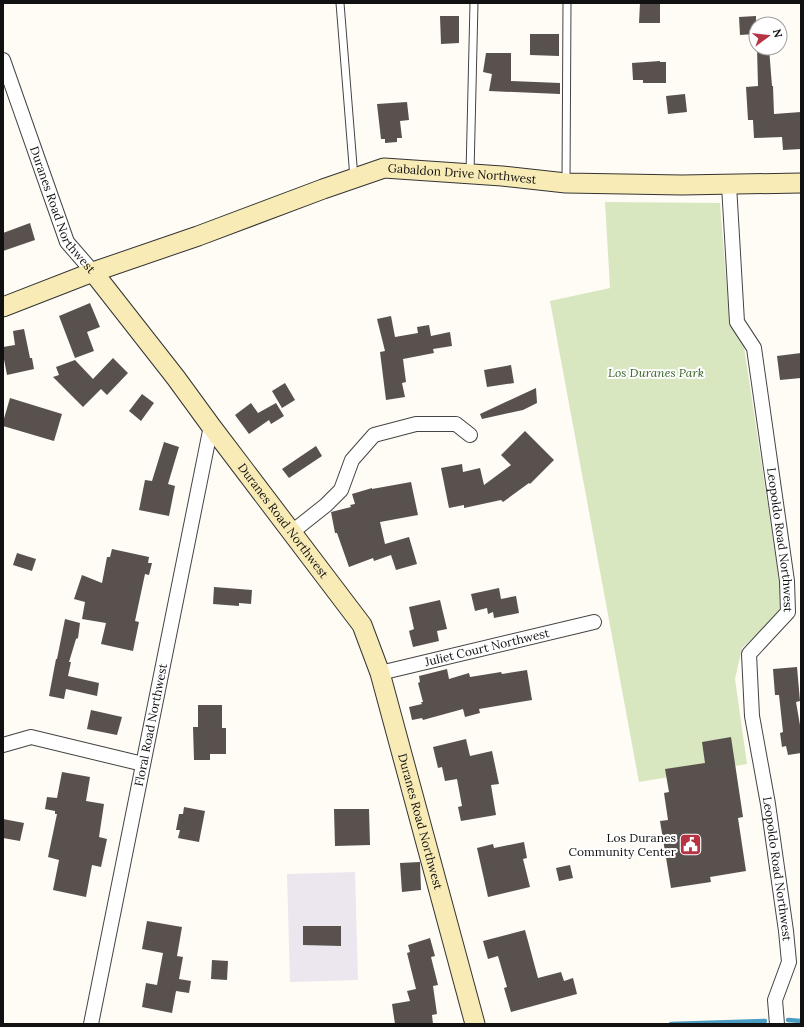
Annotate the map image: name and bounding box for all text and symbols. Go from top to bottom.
north arrow [748,16,788,56]
text: N [770,27,786,40]
street label: Duranes Road Northwest [27,144,99,277]
street label: Gabaldon Drive Northwest [387,160,538,187]
park label: Los Duranes Park [608,365,704,380]
street label: Duranes Road Northwest [235,460,332,581]
street label: Leopoldo Road Northwest [764,467,796,613]
street label: Juliet Court Northwest [422,625,551,669]
street label: Floral Road Northwest [131,662,170,788]
street label: Duranes Road Northwest [395,752,446,891]
street label: Leopoldo Road Northwest [760,795,795,942]
place label: Los Duranes Community Center [569,830,677,859]
public building icon: Los Duranes Community Center [678,832,704,858]

